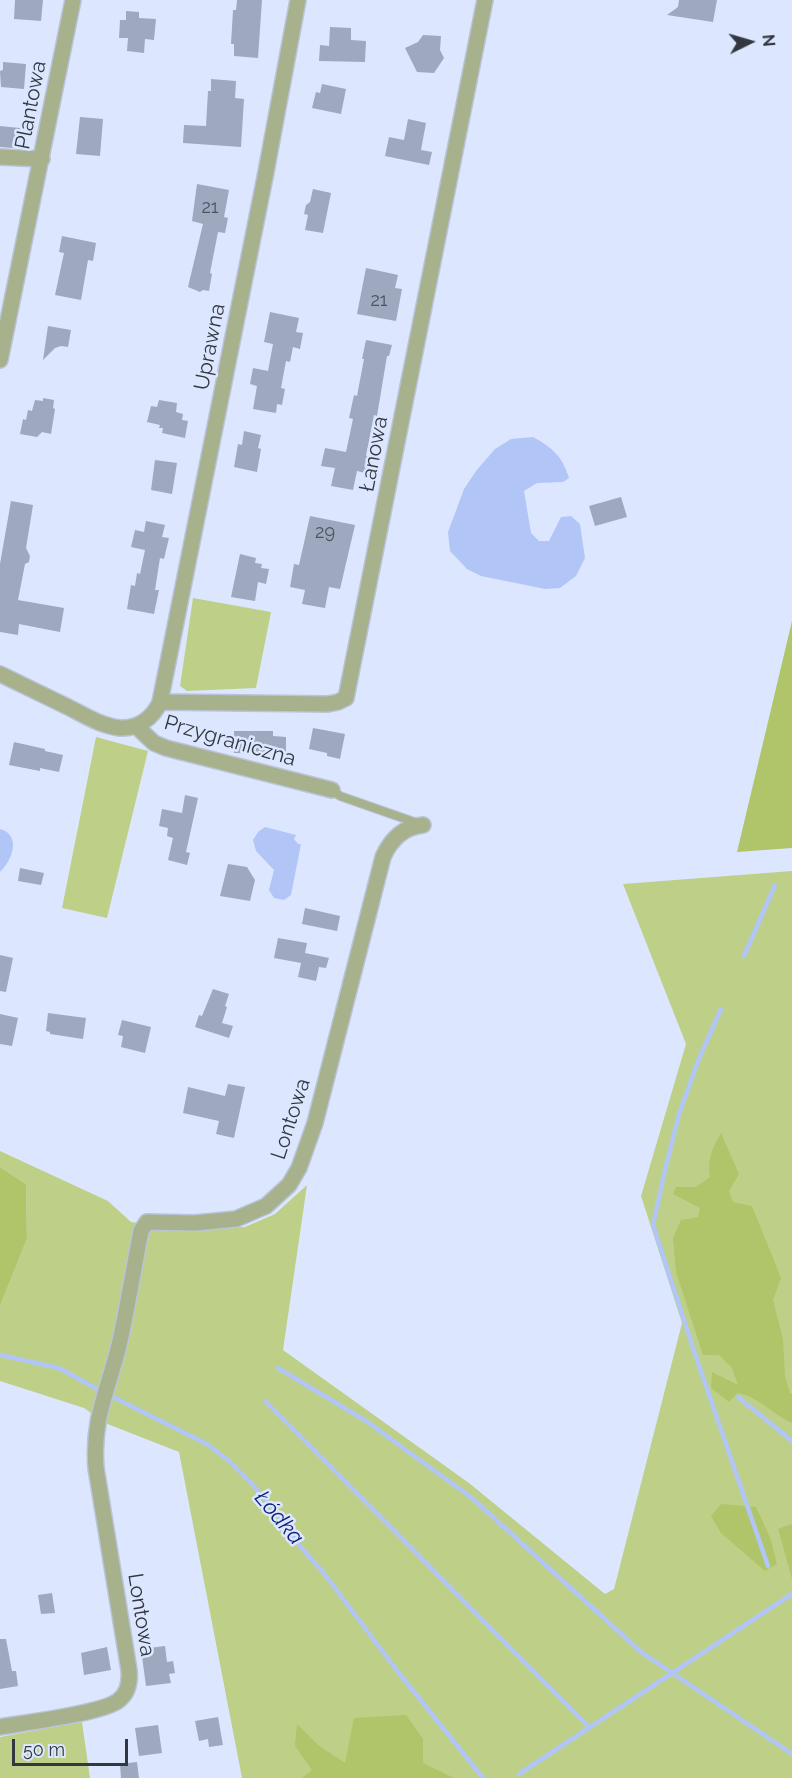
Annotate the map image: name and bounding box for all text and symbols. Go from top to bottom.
north arrow [720,12,780,72]
text: N [758,33,778,47]
street label: Plantowa [10,59,52,151]
house number: 21 [201,197,219,219]
house number: 21 [370,290,388,312]
street label: Uprawna [189,301,231,393]
street label: Łanowa [354,414,394,494]
house number: 29 [315,522,335,544]
street label: Przygraniczna [161,710,299,772]
street label: Lontowa [266,1075,316,1163]
water label: Łódka [249,1486,309,1550]
street label: Lontowa [122,1572,160,1658]
scale bar [15,1727,130,1765]
text: 50 m [23,1739,65,1760]

